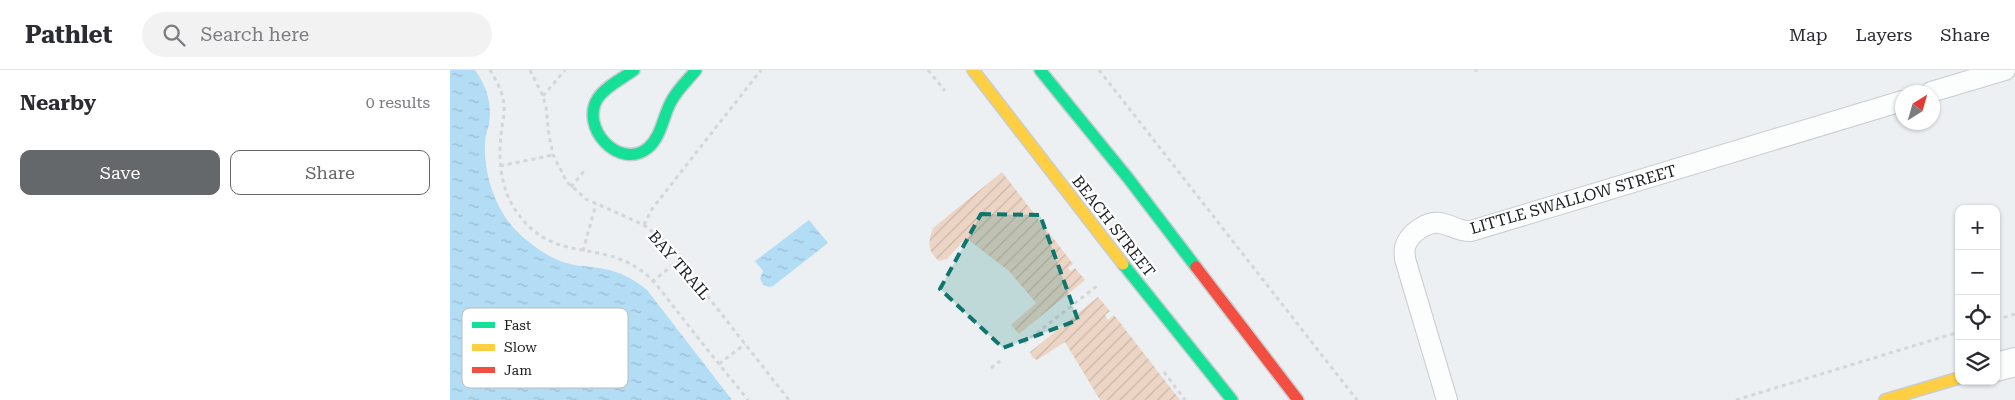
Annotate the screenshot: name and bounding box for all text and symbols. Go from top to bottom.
search box [142,12,492,57]
text: Pathlet [25,21,112,49]
icon: search [160,21,188,49]
text: Search here [200,23,309,46]
text: Map [1789,24,1828,45]
text: Layers [1856,24,1912,45]
text: Share [1940,24,1990,45]
north arrow [1895,85,1940,130]
text: Nearby [20,91,96,115]
text: 0 results [366,93,430,112]
button: Save [20,150,220,195]
button: Share [230,150,430,195]
street label: LITTLE SWALLOW STREET [1468,161,1679,238]
street label: BEACH STREET [1068,172,1159,281]
map controls [1955,205,2000,385]
button: + [1955,205,2000,250]
street label: BAY TRAIL [645,227,715,304]
button: − [1955,250,2000,295]
button: locate [1955,295,2000,340]
legend [462,308,628,388]
text: Fast [504,317,531,333]
text: Slow [504,339,537,355]
button: layers [1955,340,2000,385]
text: Jam [504,362,532,378]

